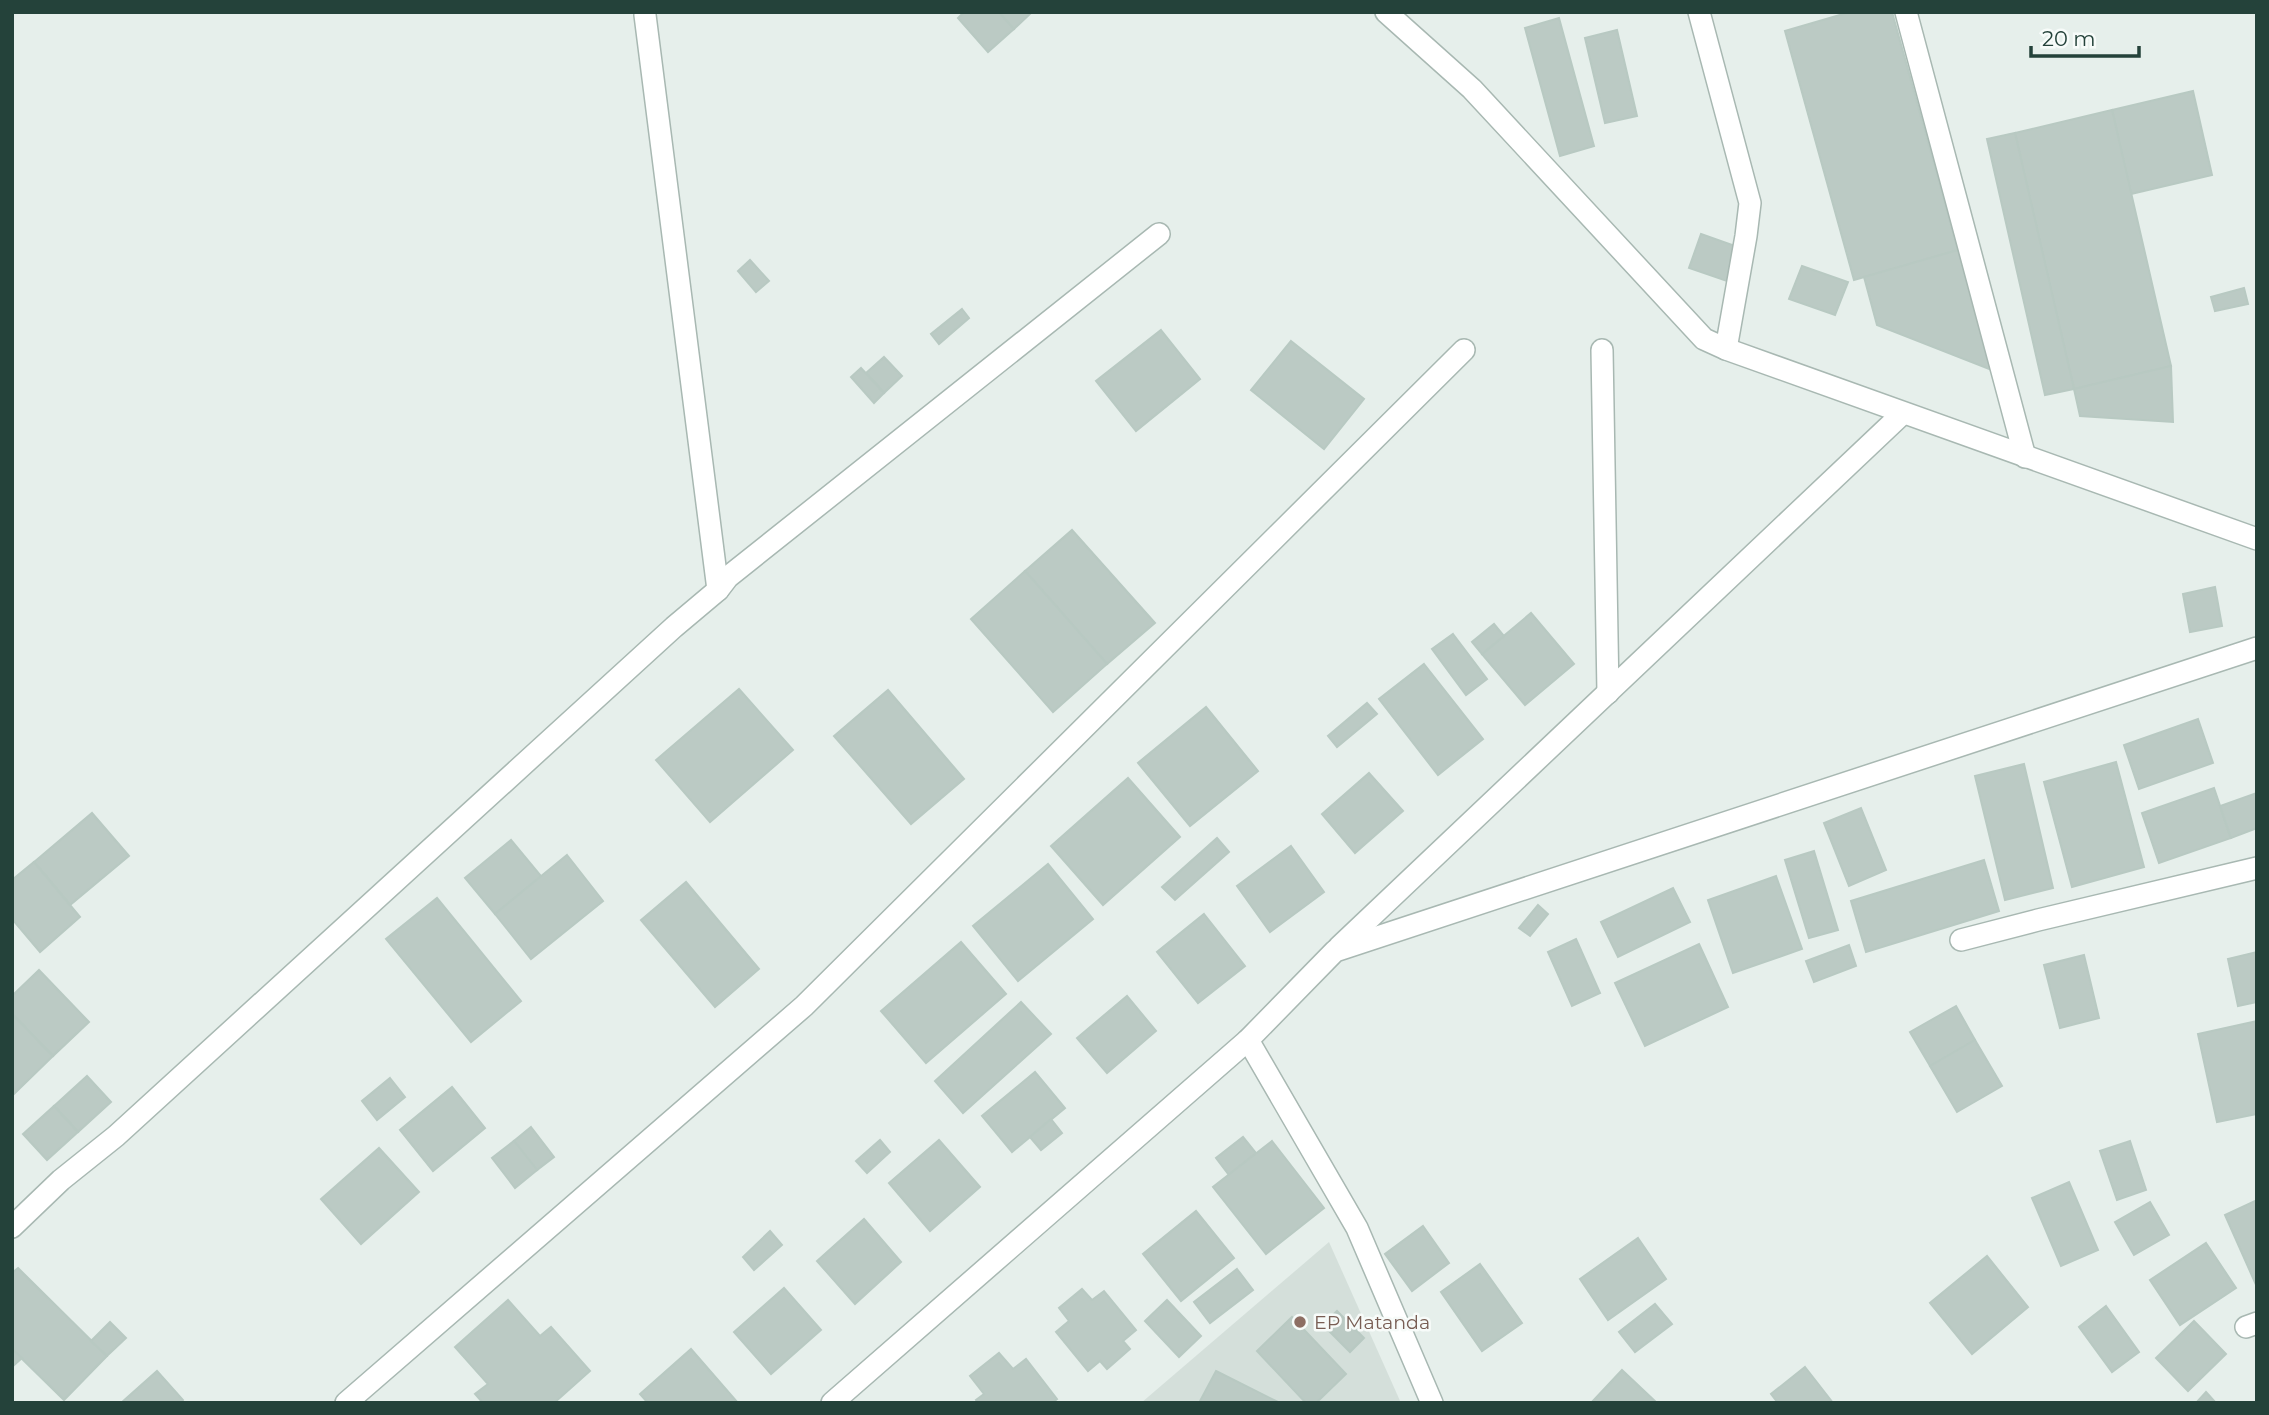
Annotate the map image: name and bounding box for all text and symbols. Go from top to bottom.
scale bar [2031,14,2140,58]
text: 20 m [2042,26,2096,51]
place label: EP Matanda [1314,1311,1430,1334]
marker: EP Matanda [1292,1314,1308,1330]

